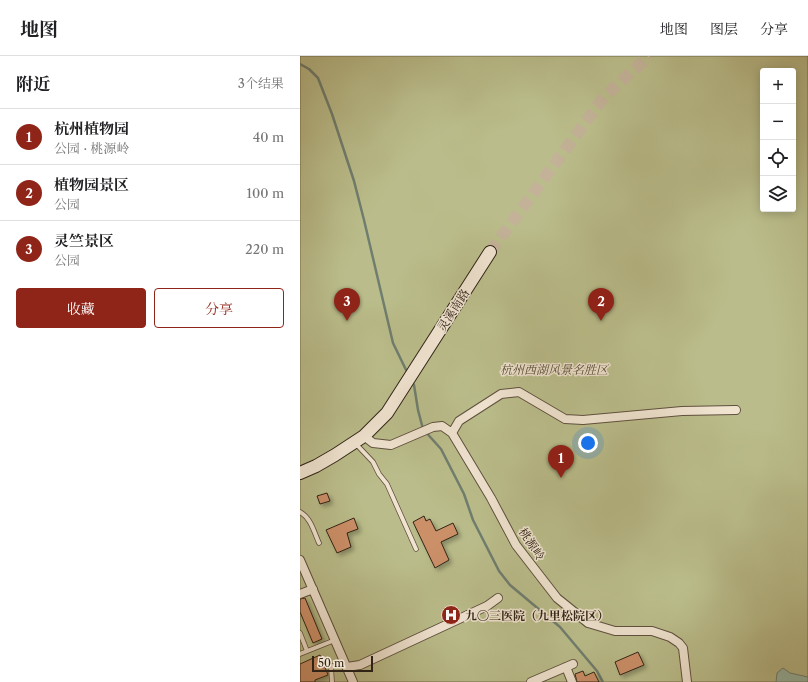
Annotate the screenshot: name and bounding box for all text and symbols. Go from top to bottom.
text: 地图 [20,18,58,41]
text: 地图 [660,20,688,38]
text: 图层 [710,20,738,38]
text: 分享 [760,20,788,38]
map controls [760,68,796,212]
button: + [760,68,796,104]
text: 附近 [16,74,50,94]
text: 3个结果 [238,75,284,91]
button: − [760,104,796,140]
text: 杭州植物园 [54,119,129,138]
text: 1 [26,129,32,145]
text: 40 m [253,129,284,145]
text: 公园 · 桃源岭 [54,140,130,156]
button: locate [760,140,796,176]
text: 植物园景区 [54,175,129,194]
button: layers [760,176,796,212]
text: 2 [25,185,33,201]
text: 100 m [246,185,284,201]
text: 公园 [54,196,80,212]
text: 灵竺景区 [54,231,114,250]
text: 3 [25,241,33,257]
text: 220 m [245,241,284,257]
text: 公园 [54,252,80,268]
street label: 灵溪南路 [434,286,472,334]
button: 收藏 [16,288,146,328]
button: 分享 [154,288,284,328]
pin: 3 [334,288,360,321]
pin: 2 [588,288,614,321]
park label: 杭州西湖风景名胜区 [500,362,610,377]
your location [578,433,598,453]
pin: 1 [548,445,574,478]
street label: 桃源岭 [516,525,548,563]
hospital icon: 九〇三医院（九里松院区） [440,604,462,626]
place label: 九〇三医院（九里松院区） [465,608,609,623]
scale bar [312,654,373,673]
text: 50 m [318,656,344,670]

